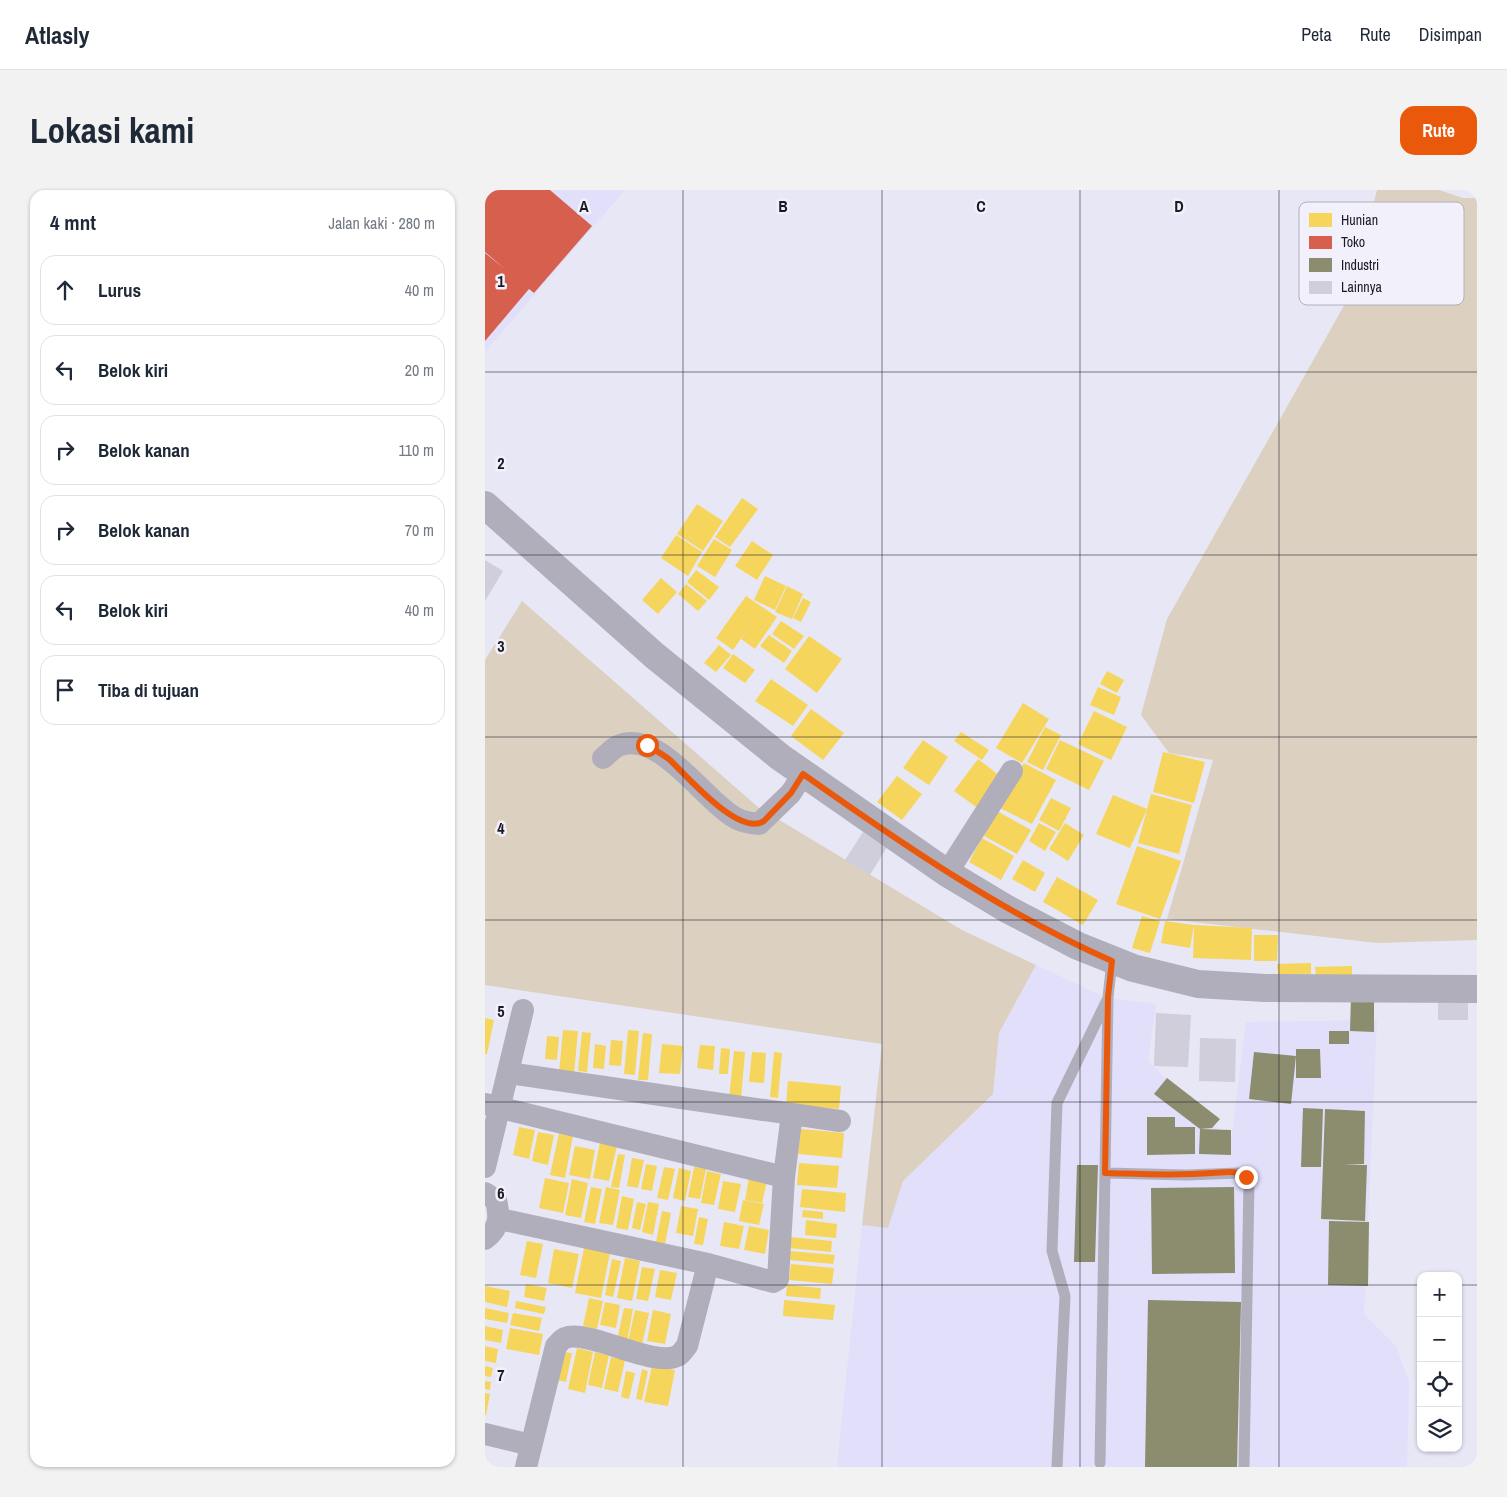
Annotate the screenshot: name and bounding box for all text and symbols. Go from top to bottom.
text: Atlasly [25,19,90,51]
text: Peta [1301,22,1332,47]
text: Rute [1360,22,1391,47]
text: Disimpan [1419,22,1482,47]
button: Rute [1400,106,1477,155]
text: Lokasi kami [30,107,194,154]
text: A [579,195,589,217]
text: B [778,195,788,217]
text: C [976,195,986,217]
text: D [1174,195,1184,217]
legend [1299,202,1464,305]
text: 4 mnt [50,208,96,237]
text: Hunian [1341,211,1378,229]
text: Jalan kaki · 280 m [329,212,435,234]
text: Toko [1341,233,1365,251]
text: Industri [1341,256,1379,274]
text: 1 [497,270,505,292]
icon: ahead [51,276,79,304]
text: Lurus [98,277,141,303]
text: Lainnya [1341,278,1382,296]
text: 40 m [405,279,434,301]
icon: left [51,356,79,384]
text: Belok kiri [98,357,168,383]
text: 20 m [405,359,434,381]
icon: right [51,436,79,464]
text: Belok kanan [98,437,190,463]
text: 110 m [398,439,434,461]
text: 2 [497,452,505,474]
icon: right [51,516,79,544]
text: Belok kanan [98,517,190,543]
text: 70 m [405,519,434,541]
icon: left [51,596,79,624]
text: Belok kiri [98,597,168,623]
text: 40 m [405,599,434,621]
text: 3 [497,635,505,657]
icon: arrive [51,676,79,704]
text: Tiba di tujuan [98,677,199,703]
route start [636,734,659,757]
text: 4 [497,817,505,839]
text: 5 [497,1000,505,1022]
route end [1235,1166,1258,1189]
text: 6 [497,1182,505,1204]
map controls [1417,1272,1462,1452]
button: + [1417,1272,1462,1317]
button: − [1417,1317,1462,1362]
button: locate [1417,1362,1462,1407]
text: 7 [497,1364,505,1386]
button: layers [1417,1407,1462,1452]

